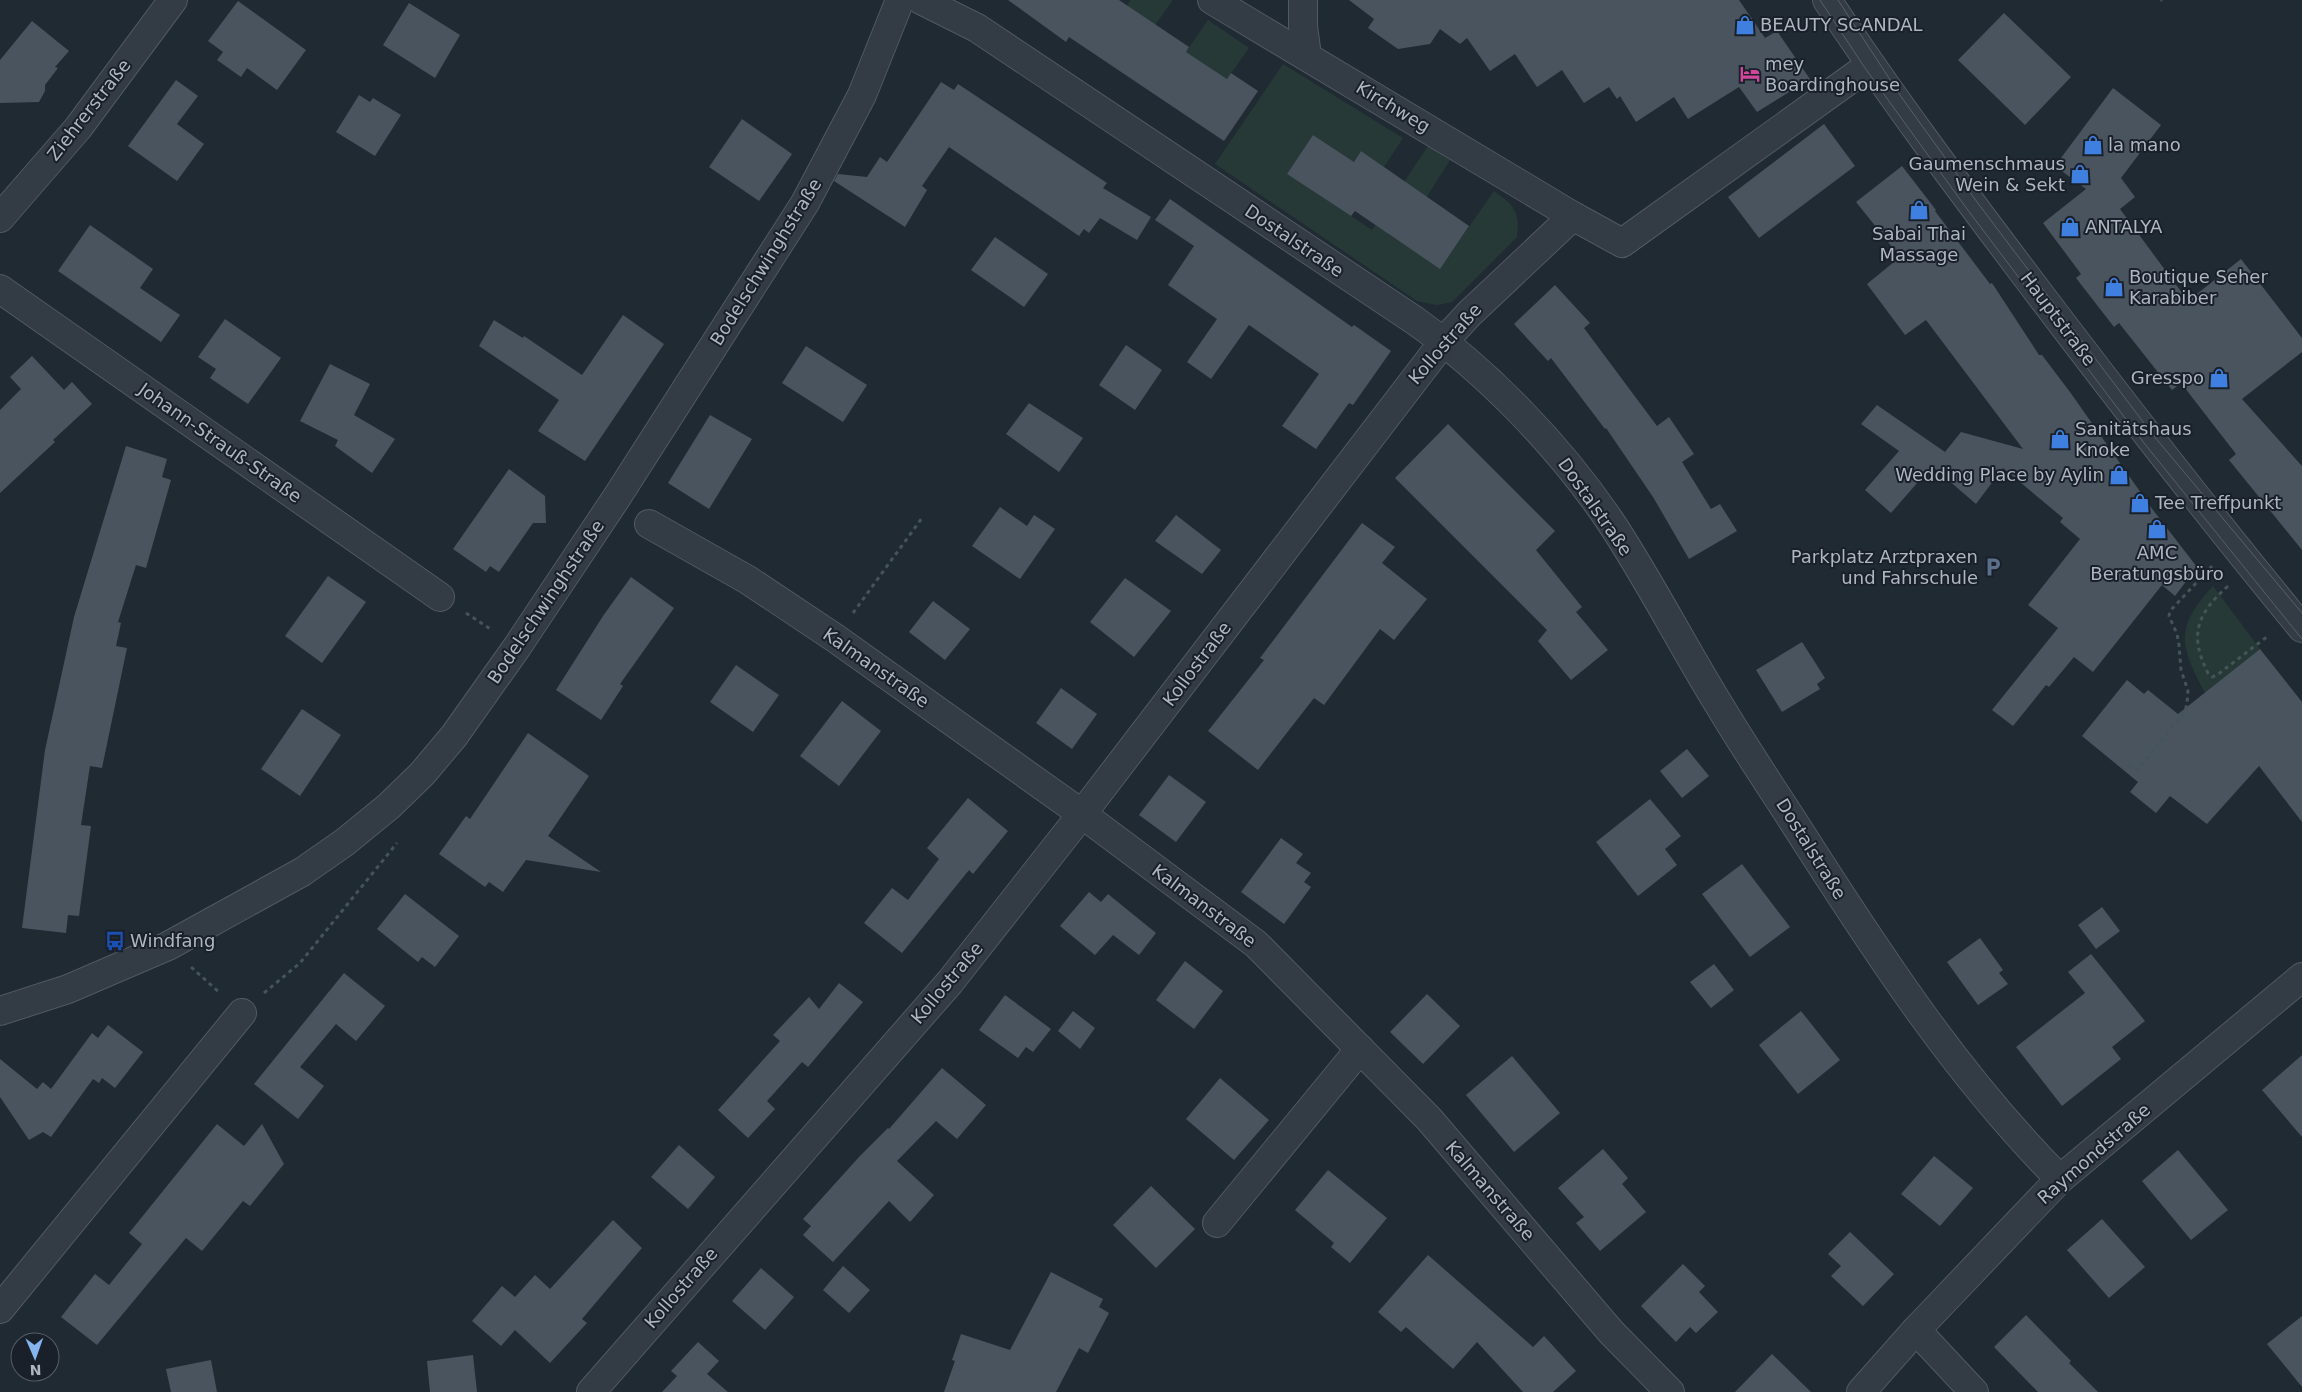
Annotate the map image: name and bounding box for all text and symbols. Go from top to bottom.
shop icon: BEAUTY SCANDAL [1734,14,1756,36]
place label: BEAUTY SCANDAL [1760,14,1923,35]
place label: mey Boardinghouse [1765,53,1900,95]
street label: Ziehrerstraße [43,55,135,164]
hotel icon: mey Boardinghouse [1739,63,1761,85]
street label: Kirchweg [1353,76,1434,137]
shop icon: la mano [2082,134,2104,156]
place label: la mano [2108,134,2181,155]
place label: Gaumenschmaus Wein & Sekt [1909,153,2065,195]
shop icon: Gaumenschmaus Wein & Sekt [2069,163,2091,185]
street label: Bodelschwinghstraße [706,174,826,349]
shop icon: Sabai Thai Massage [1908,199,1930,221]
street label: Dostalstraße [1241,200,1348,281]
shop icon: ANTALYA [2059,216,2081,238]
place label: ANTALYA [2085,216,2163,237]
place label: Sabai Thai Massage [1872,223,1966,265]
place label: Boutique Seher Karabiber [2129,266,2268,308]
street label: Hauptstraße [2016,268,2100,370]
shop icon: Boutique Seher Karabiber [2103,276,2125,298]
street label: Kollostraße [1404,299,1485,388]
place label: Gresspo [2131,367,2204,388]
shop icon: Gresspo [2208,367,2230,389]
street label: Johann-Strauß-Straße [134,378,306,507]
place label: Sanitätshaus Knoke [2075,418,2192,460]
shop icon: Sanitätshaus Knoke [2049,428,2071,450]
street label: Dostalstraße [1554,454,1637,560]
place label: Wedding Place by Aylin [1895,464,2104,485]
shop icon: Wedding Place by Aylin [2108,464,2130,486]
shop icon: Tee Treffpunkt [2129,492,2151,514]
place label: Tee Treffpunkt [2154,492,2281,513]
street label: Bodelschwinghstraße [483,516,608,688]
shop icon: AMC Beratungsbüro [2146,518,2168,540]
place label: AMC Beratungsbüro [2090,542,2224,584]
place label: Parkplatz Arztpraxen und Fahrschule [1791,546,1978,588]
parking icon: Parkplatz Arztpraxen und Fahrschule [1982,556,2004,578]
street label: Kollostraße [1158,617,1235,710]
street label: Kalmanstraße [819,623,933,712]
street label: Dostalstraße [1772,795,1851,903]
street label: Kalmanstraße [1148,860,1260,952]
bus stop icon: Windfang [104,930,126,952]
place label: Windfang [130,930,215,951]
street label: Kollostraße [906,938,987,1028]
street label: Raymondstraße [2033,1099,2154,1208]
street label: Kalmanstraße [1442,1137,1539,1245]
street label: Kollostraße [640,1243,721,1332]
north arrow [10,1332,60,1382]
text: N [29,1362,42,1378]

